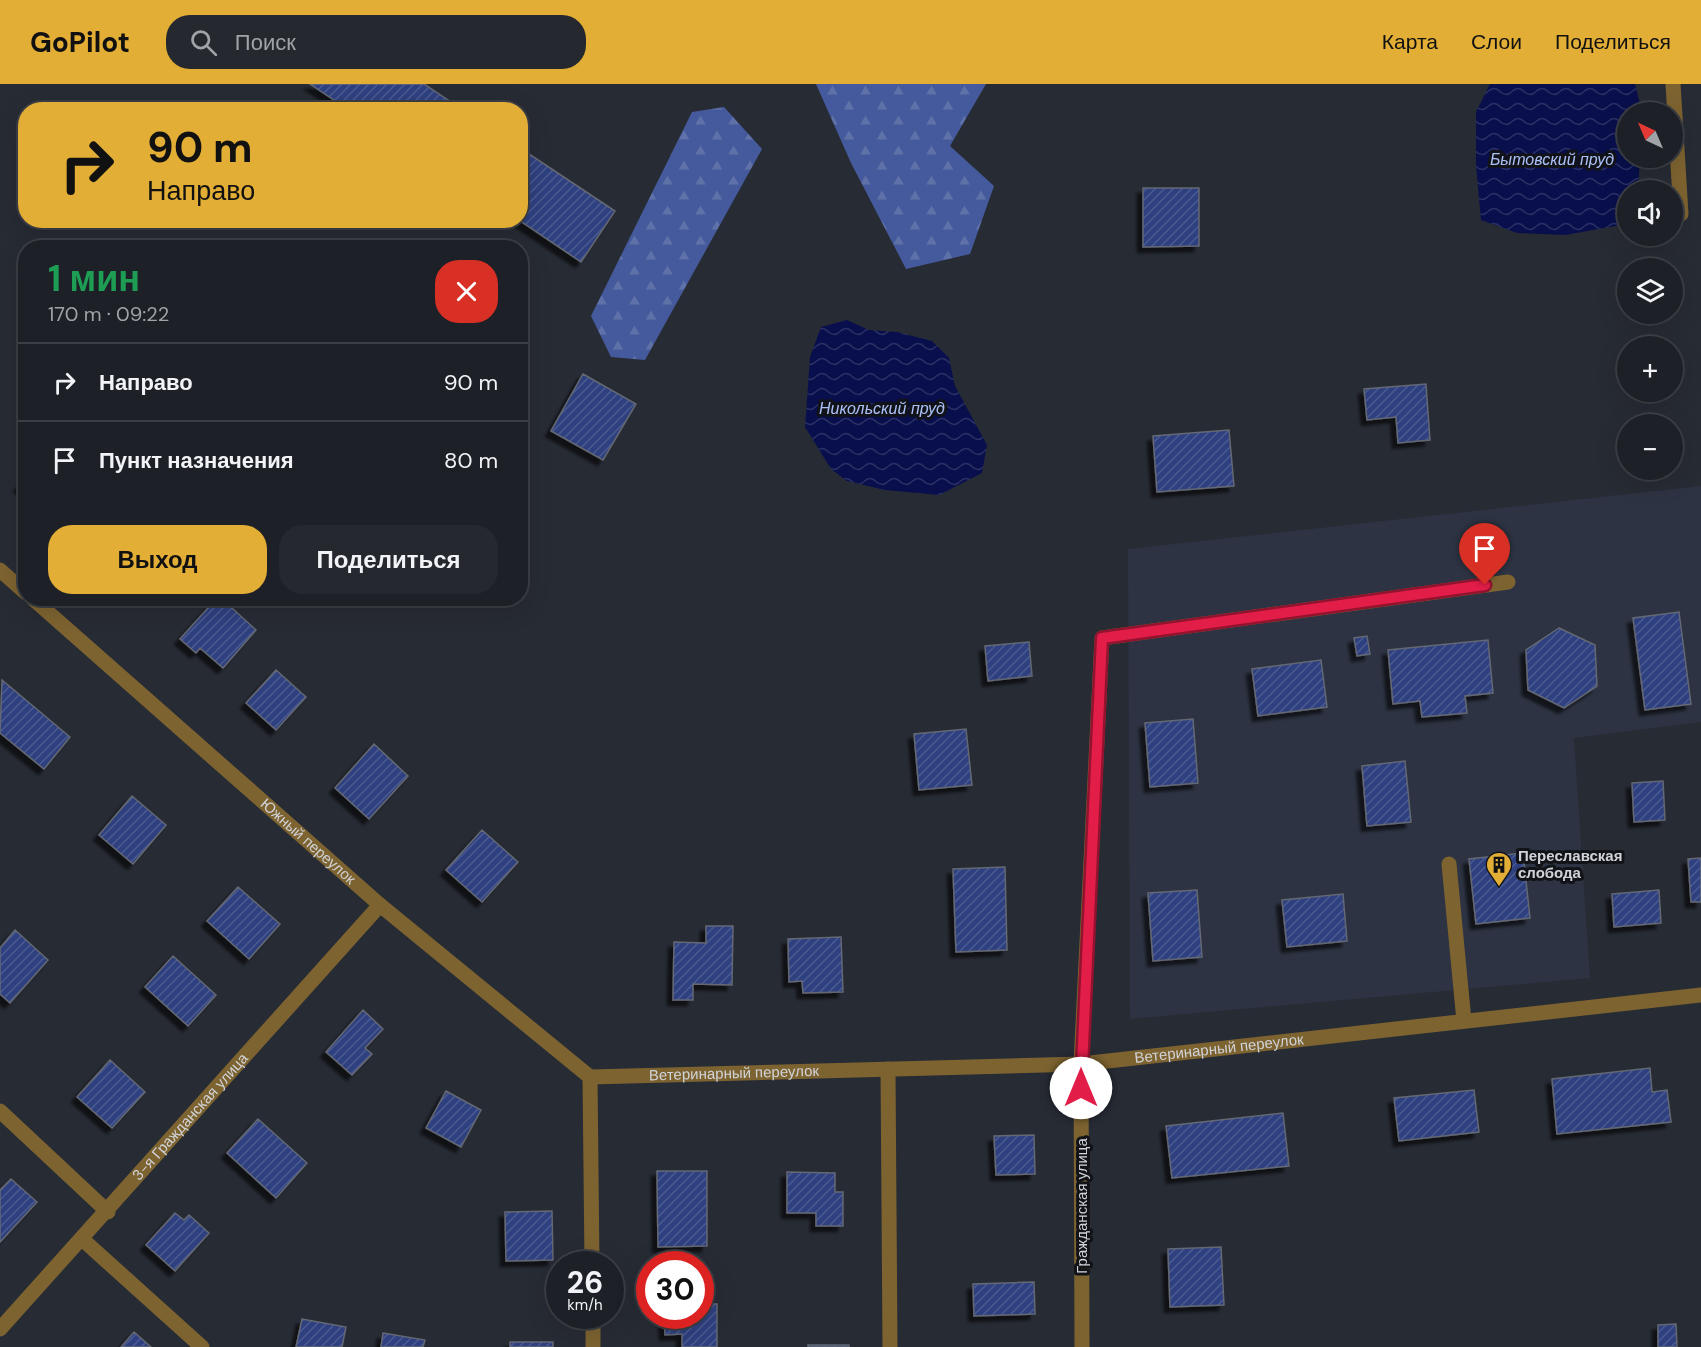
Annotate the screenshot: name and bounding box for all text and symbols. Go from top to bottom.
search box [166,15,586,69]
text: GoPilot [30,24,130,61]
icon: search [187,26,220,59]
text: Поиск [235,28,296,57]
text: Карта [1382,28,1438,56]
text: Слои [1471,28,1522,56]
text: Поделиться [1555,28,1671,56]
north arrow [1617,102,1683,168]
map controls [1617,102,1683,480]
text: 90 m [147,120,253,175]
icon: right [48,126,126,204]
water label: Бытовский пруд [1490,149,1614,170]
text: Направо [147,173,255,208]
button: sound [1617,180,1683,246]
text: 1 мин [48,255,140,302]
button: layers [1617,258,1683,324]
button: close [435,260,498,323]
text: 170 m · 09:22 [48,301,169,327]
button: + [1617,336,1683,402]
icon: right [48,366,81,399]
text: Направо [99,368,193,397]
text: 90 m [444,368,498,397]
water label: Никольский пруд [819,398,945,419]
button: − [1617,414,1683,480]
icon: arrive [48,444,81,477]
text: Пункт назначения [99,446,294,475]
text: 80 m [444,446,498,475]
pin [1459,523,1510,585]
button: Выход [48,525,267,594]
button: Поделиться [279,525,498,594]
icon: arrive [1468,532,1501,565]
street label: Южный переулок [256,794,360,889]
place label: Переславская слобода [1518,846,1622,883]
building icon: Переславская слобода [1484,850,1514,888]
street label: Ветеринарный переулок [1133,1029,1305,1068]
street label: 3-я Гражданская улица [128,1048,253,1185]
position arrow [1049,1056,1113,1120]
street label: Ветеринарный переулок [649,1061,820,1085]
street label: Гражданская улица [1072,1138,1092,1274]
speed limit sign: 30 [636,1251,714,1329]
text: 26 [567,1263,603,1302]
text: km/h [567,1295,603,1315]

